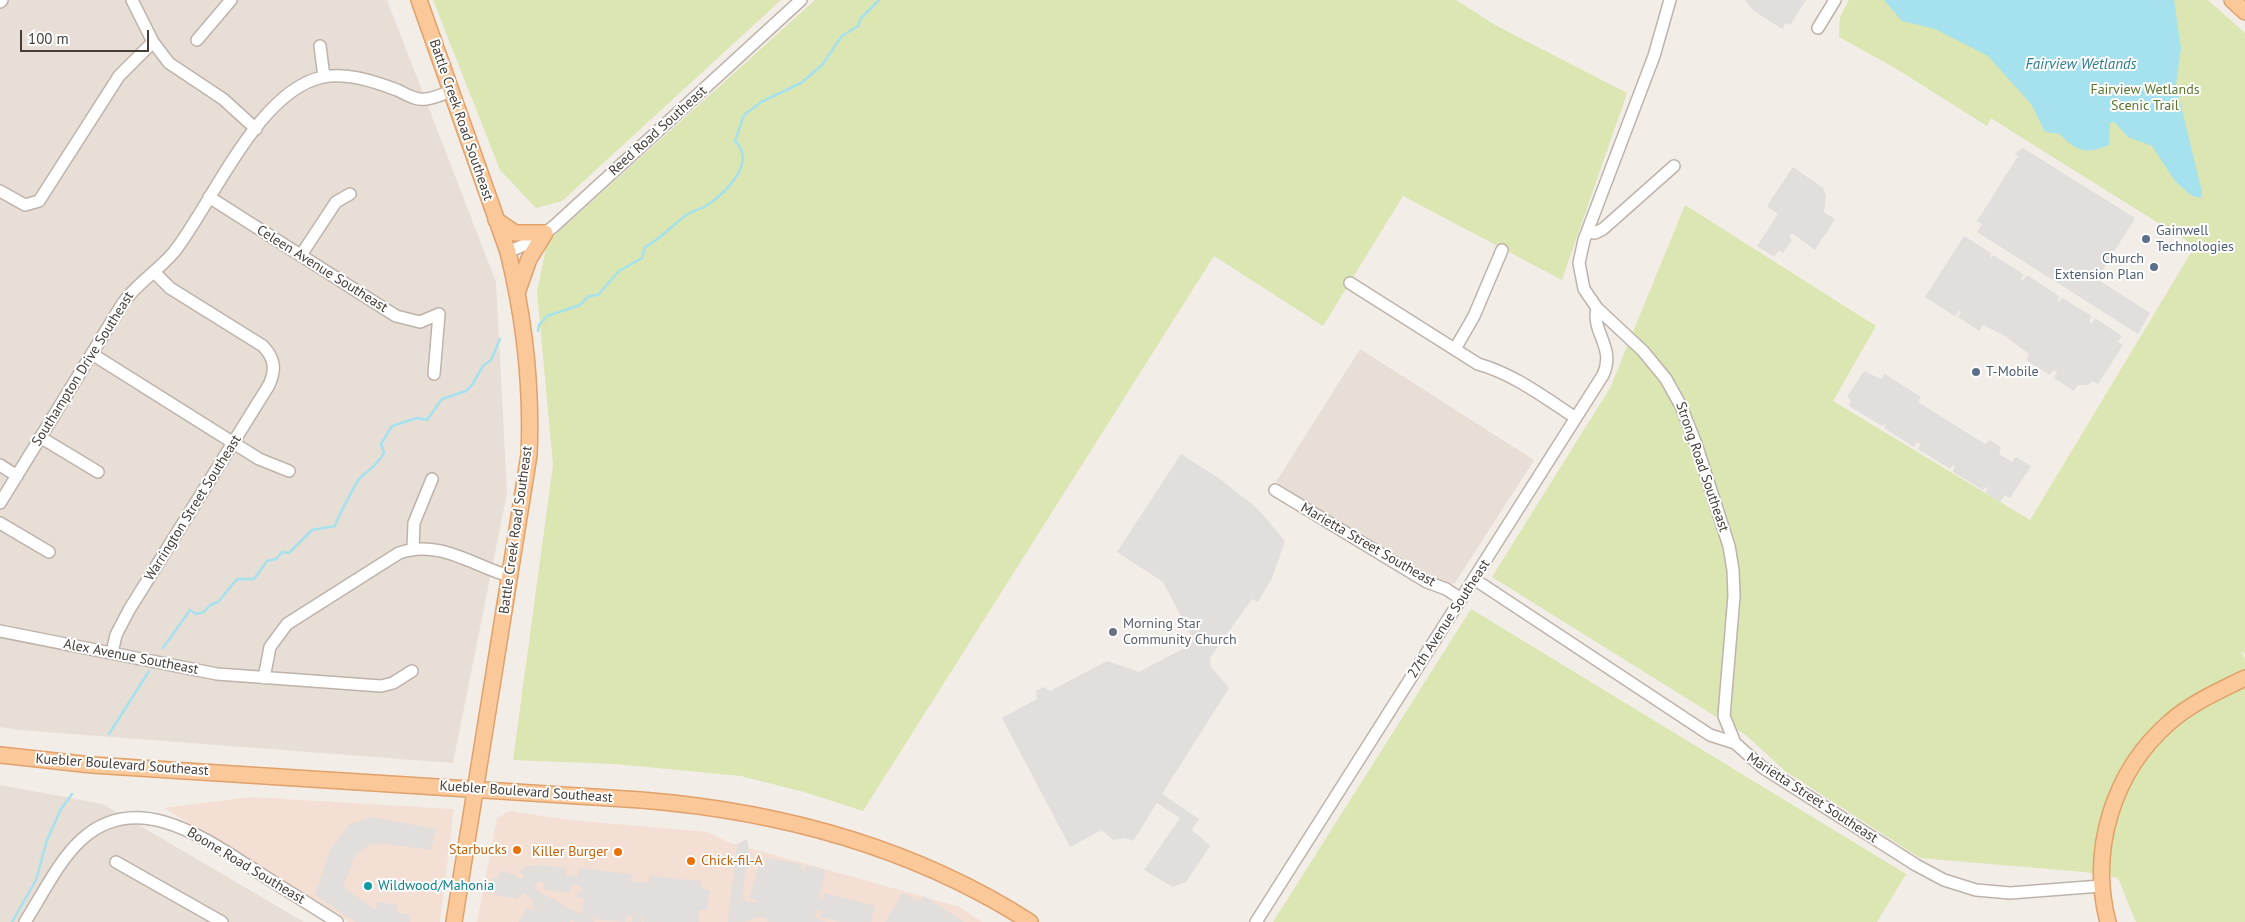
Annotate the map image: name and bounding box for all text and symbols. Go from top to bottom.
scale bar [22,20,151,52]
text: 100 m [28,29,69,48]
street label: Battle Creek Road Southeast [425,37,497,203]
water label: Fairview Wetlands [2025,56,2137,74]
park label: Fairview Wetlands Scenic Trail [2090,82,2200,114]
street label: Reed Road Southeast [606,83,710,179]
street label: Celeen Avenue Southeast [253,222,391,316]
place label: Gainwell Technologies [2156,223,2234,256]
marker: Gainwell Technologies [2140,233,2152,245]
place label: Church Extension Plan [2055,251,2144,284]
marker: Church Extension Plan [2148,261,2160,273]
street label: Southampton Drive Southeast [28,289,138,449]
place label: T-Mobile [1986,364,2039,380]
marker: T-Mobile [1970,366,1982,378]
street label: Strong Road Southeast [1672,400,1732,534]
street label: Warrington Street Southeast [141,432,245,584]
street label: Battle Creek Road Southeast [496,445,536,615]
street label: Marietta Street Southeast [1298,500,1438,590]
street label: 27th Avenue Southeast [1404,557,1494,681]
place label: Morning Star Community Church [1123,616,1237,648]
marker: Morning Star Community Church [1107,626,1119,638]
street label: Alex Avenue Southeast [62,636,200,678]
street label: Marietta Street Southeast [1743,749,1881,847]
street label: Kuebler Boulevard Southeast [35,751,209,779]
street label: Kuebler Boulevard Southeast [439,778,613,806]
street label: Boone Road Southeast [184,824,308,908]
place label: Starbucks [449,842,507,858]
marker: Starbucks [511,844,523,856]
place label: Killer Burger [532,844,608,860]
marker: Killer Burger [612,846,624,858]
place label: Chick-fil-A [701,853,763,869]
marker: Chick-fil-A [685,855,697,867]
place label: Wildwood/Mahonia [378,878,494,894]
marker: Wildwood/Mahonia [362,880,374,892]

